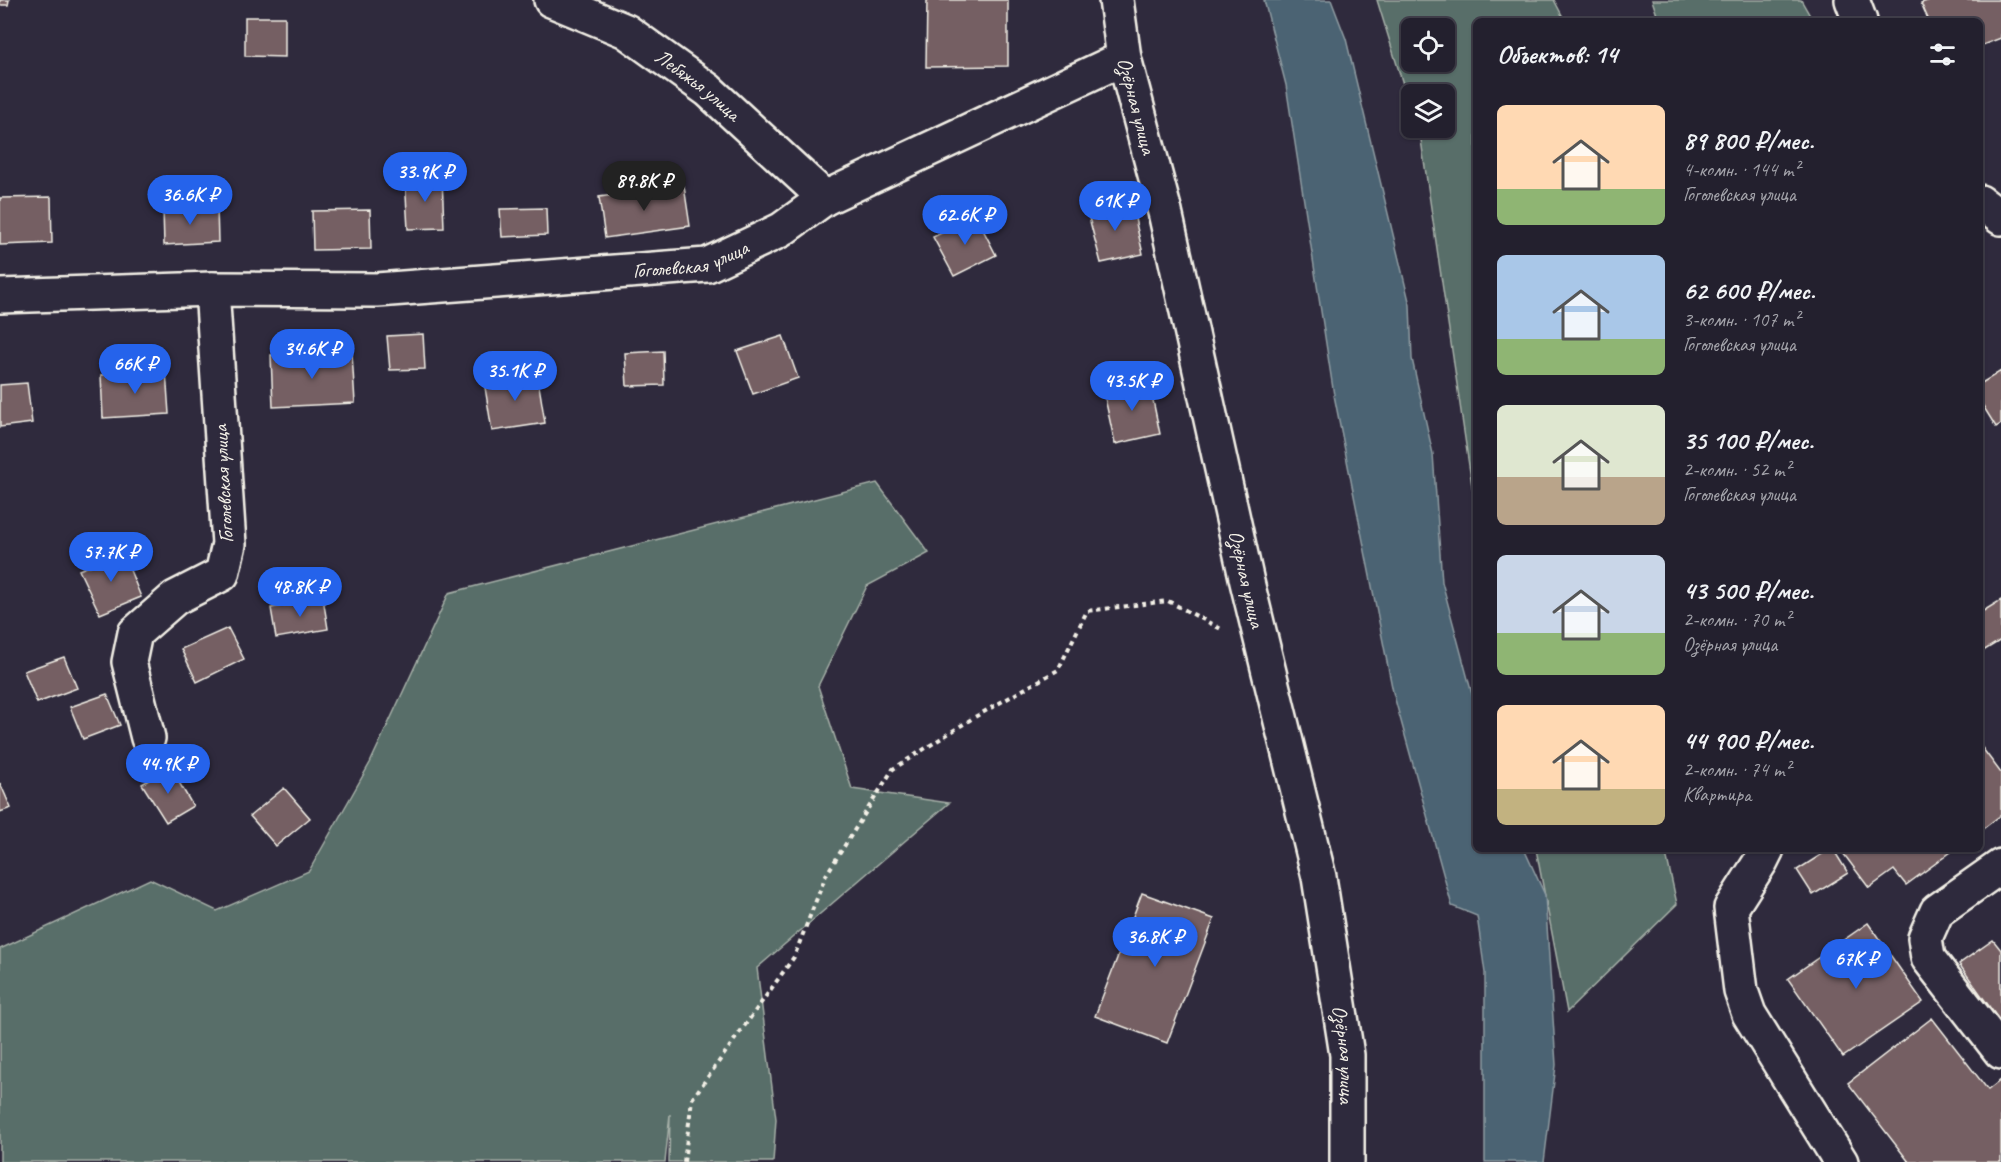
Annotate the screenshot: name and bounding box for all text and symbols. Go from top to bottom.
map controls [1401,18,1455,138]
button: locate [1401,18,1455,72]
text: Объектов: 14 [1497,38,1617,71]
icon: filters [1926,38,1959,71]
street label: Лебяжья улица [650,43,748,128]
street label: Озёрная улица [1111,55,1162,159]
button: layers [1401,84,1455,138]
text: 89 800 ₽/мес. [1683,124,1814,157]
icon: home [1545,129,1617,201]
pin: 33.9K ₽ [370,152,480,203]
text: 4-комн. · 144 m² [1683,157,1800,182]
text: 33.9K ₽ [397,159,453,184]
pin: 89.8K ₽ [589,161,699,212]
text: 89.8K ₽ [616,168,672,193]
pin: 36.6K ₽ [135,175,245,226]
pin: 61K ₽ [1073,181,1157,232]
text: 36.6K ₽ [161,182,219,207]
text: Гоголевская улица [1683,182,1796,207]
text: 61K ₽ [1093,188,1137,213]
pin: 62.6K ₽ [910,195,1020,246]
text: 62.6K ₽ [936,202,994,227]
street label: Гоголевская улица [632,234,754,284]
text: 62 600 ₽/мес. [1683,274,1815,307]
icon: home [1545,279,1617,351]
text: 3-комн. · 107 m² [1683,307,1800,332]
pin: 34.6K ₽ [257,329,367,380]
text: Гоголевская улица [1683,332,1796,357]
text: 34.6K ₽ [284,336,340,361]
pin: 66K ₽ [93,344,177,395]
text: 66K ₽ [113,351,157,376]
pin: 35.1K ₽ [460,351,570,402]
text: 35.1K ₽ [487,358,543,383]
pin: 43.5K ₽ [1077,361,1187,412]
text: 43.5K ₽ [1104,368,1160,393]
street label: Гоголевская улица [207,423,239,544]
text: 35 100 ₽/мес. [1683,424,1814,457]
icon: home [1545,429,1617,501]
text: 2-комн. · 52 m² [1683,457,1791,482]
text: Гоголевская улица [1683,482,1796,507]
street label: Озёрная улица [1223,528,1271,632]
pin: 57.7K ₽ [56,532,166,583]
text: 57.7K ₽ [83,539,139,564]
pin: 48.8K ₽ [245,567,355,618]
text: 48.8K ₽ [272,574,328,599]
text: 43 500 ₽/мес. [1683,574,1814,607]
icon: home [1545,579,1617,651]
text: 2-комн. · 70 m² [1683,607,1791,632]
text: Озёрная улица [1683,632,1777,657]
text: 44 900 ₽/мес. [1683,724,1814,757]
icon: home [1545,729,1617,801]
pin: 44.9K ₽ [113,744,223,795]
text: 44.9K ₽ [140,751,196,776]
text: 2-комн. · 74 m² [1683,757,1791,782]
text: Квартира [1683,782,1751,807]
pin: 36.8K ₽ [1100,917,1210,968]
text: 36.8K ₽ [1127,924,1183,949]
pin: 67K ₽ [1814,939,1898,990]
text: 67K ₽ [1834,946,1878,971]
street label: Озёрная улица [1326,1003,1360,1105]

